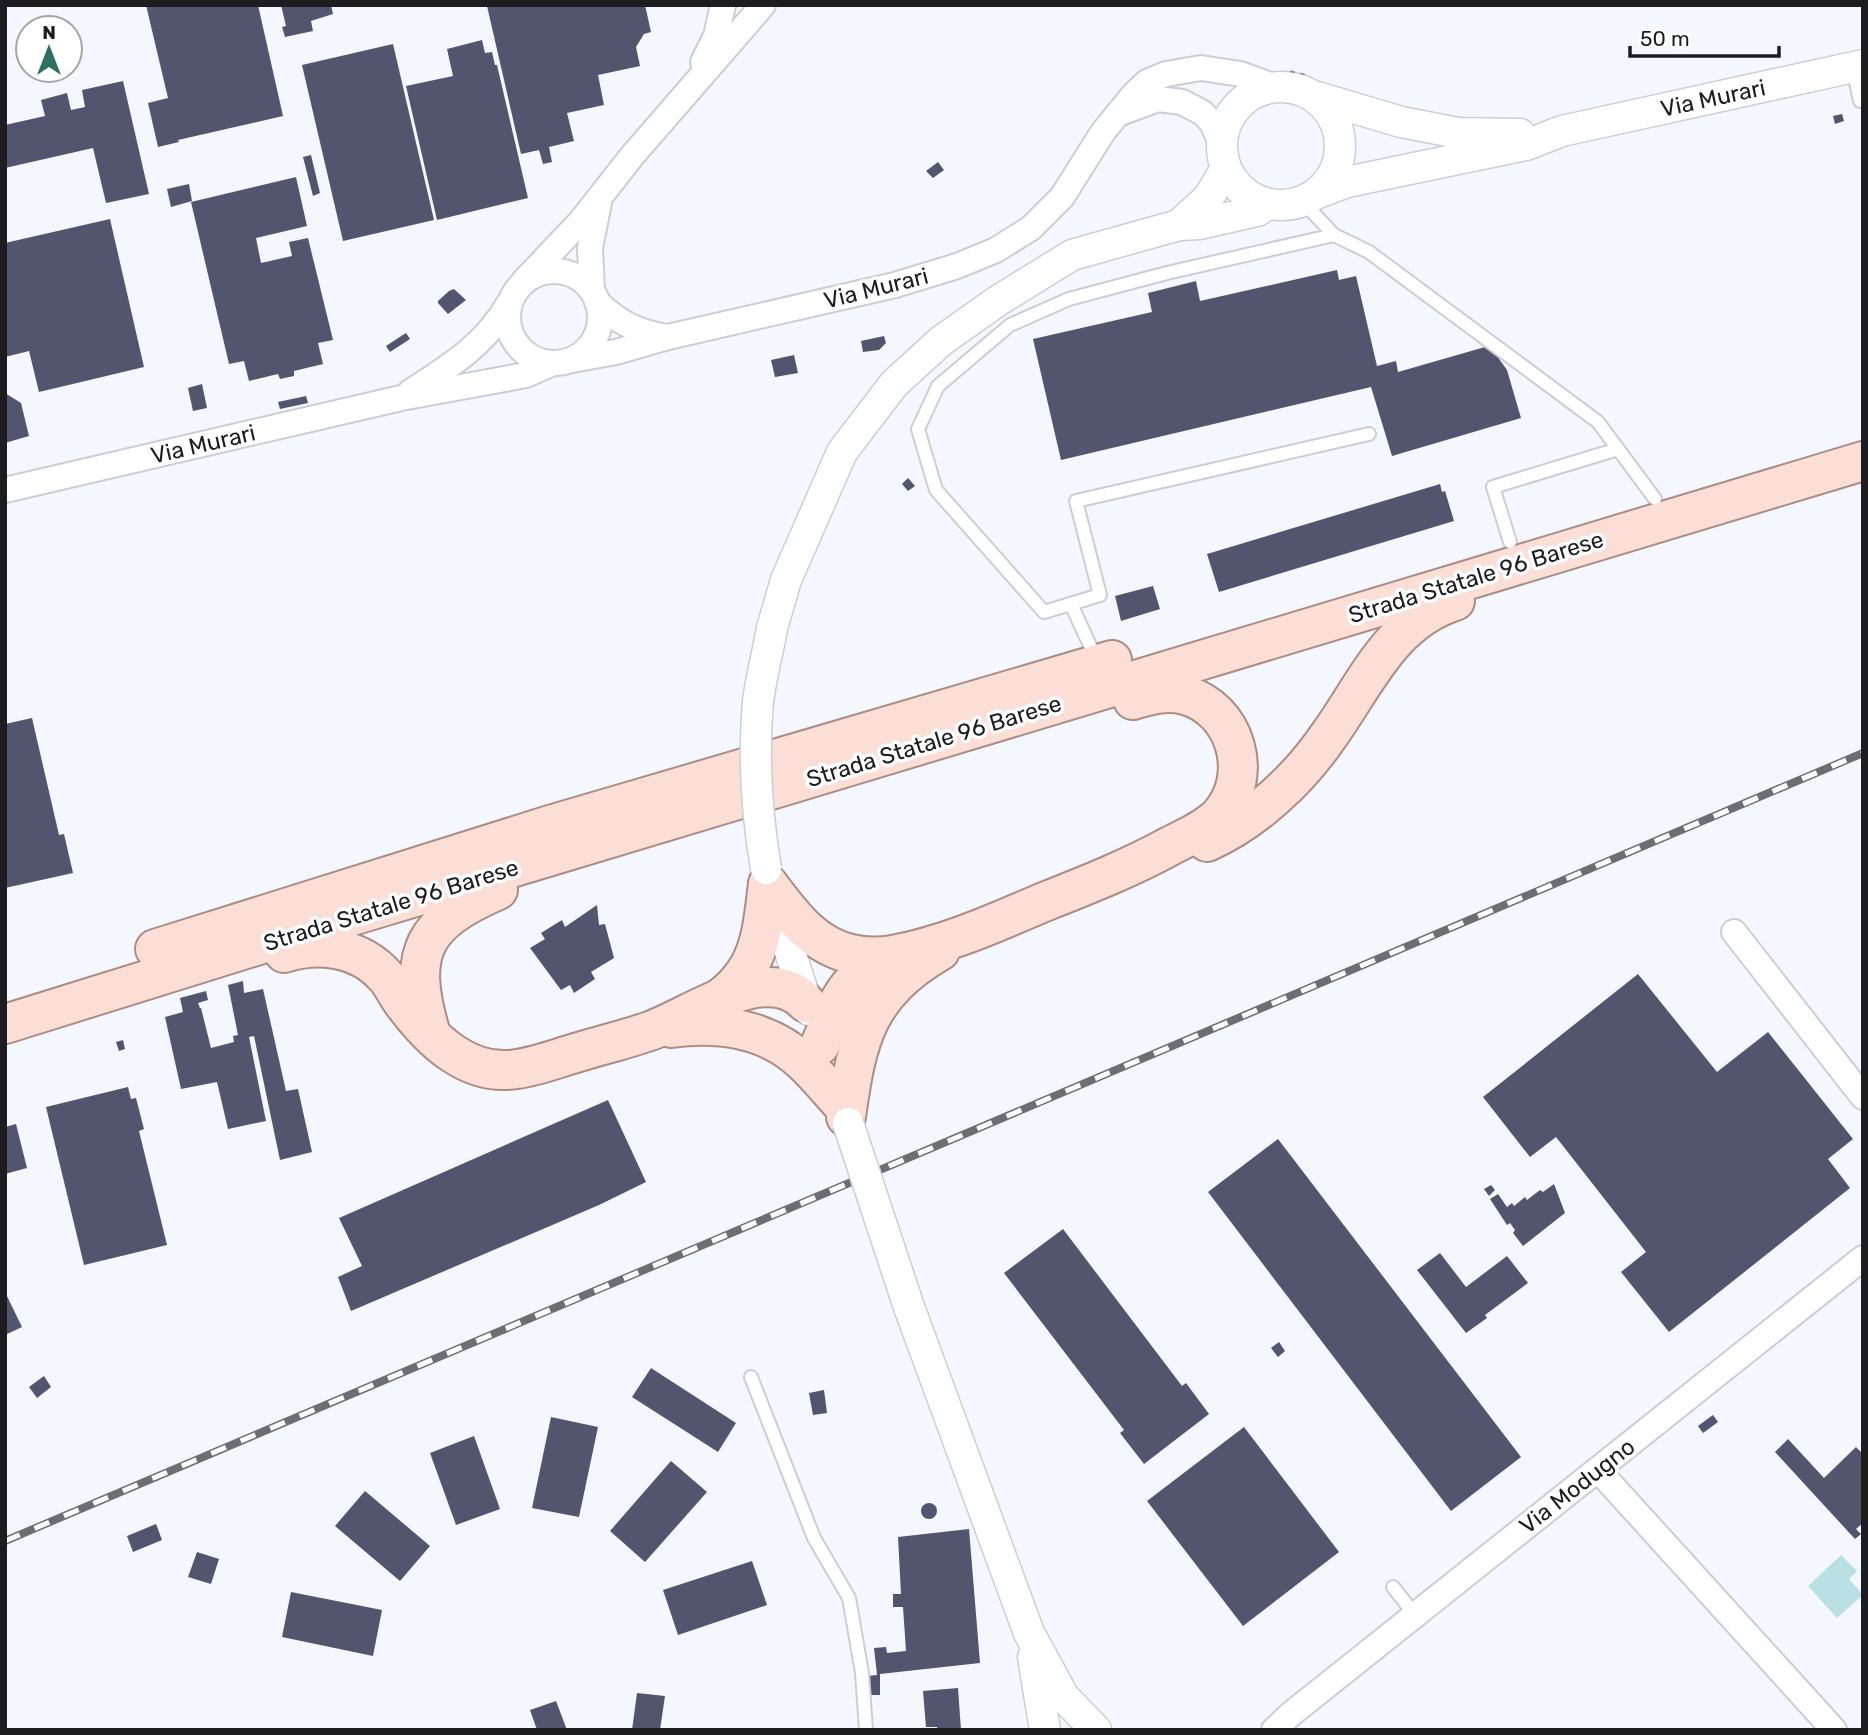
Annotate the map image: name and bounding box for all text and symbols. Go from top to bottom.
north arrow [14,14,84,84]
scale bar [1630,14,1779,58]
text: N [42,21,56,44]
text: 50 m [1640,26,1690,51]
street label: Via Murari [1658,73,1768,123]
street label: Via Murari [821,262,931,314]
street label: Via Murari [148,418,258,470]
street label: Strada Statale 96 Barese [1345,525,1607,629]
street label: Strada Statale 96 Barese [803,689,1065,793]
street label: Strada Statale 96 Barese [260,853,522,957]
street label: Via Modugno [1514,1432,1640,1540]

